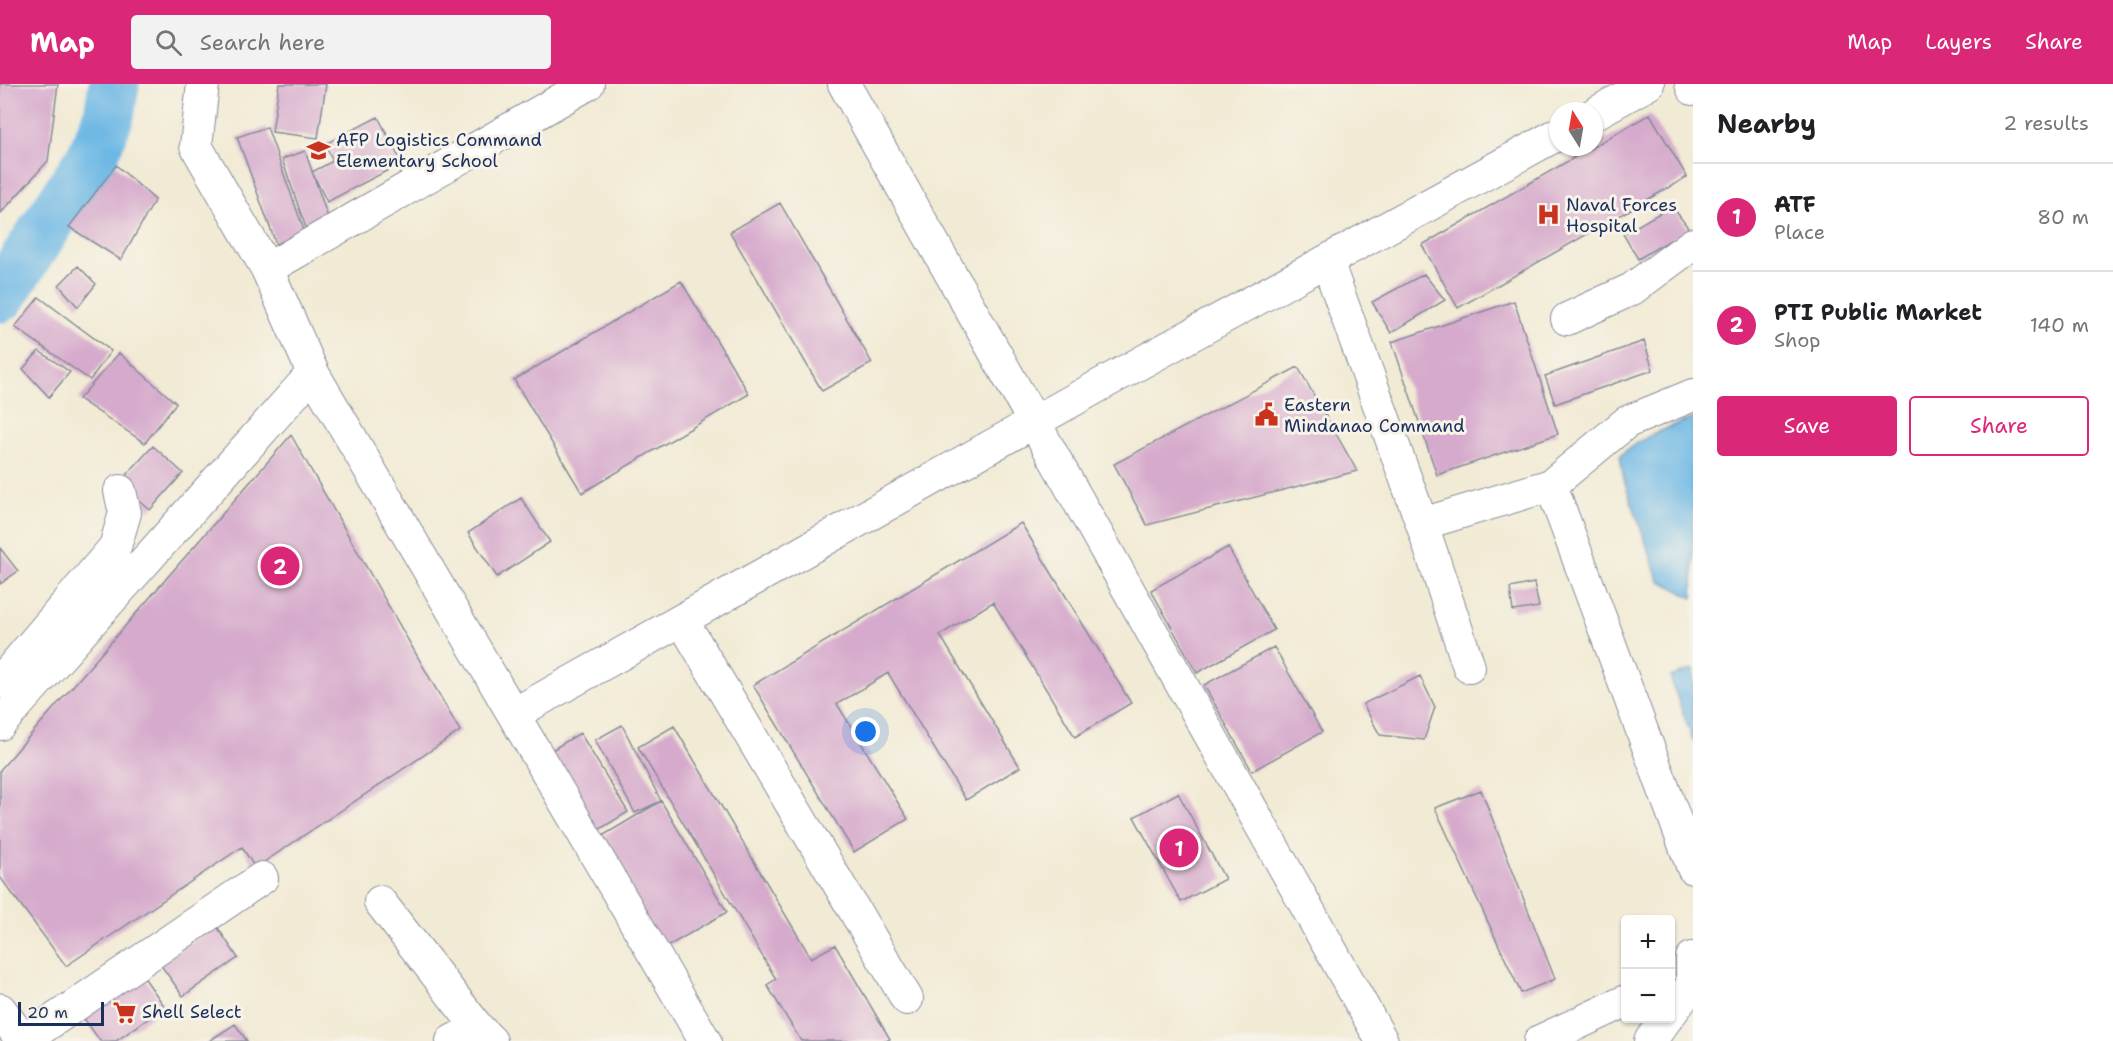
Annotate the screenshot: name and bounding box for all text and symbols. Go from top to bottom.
search box [131,15,551,69]
text: Map [30,23,95,61]
icon: search [152,26,185,59]
text: Search here [200,28,325,57]
text: Map [1847,28,1892,56]
text: Layers [1925,28,1992,56]
text: Share [2025,28,2083,56]
north arrow [1549,102,1603,156]
text: Nearby [1717,106,1816,141]
text: 2 results [2003,110,2089,136]
place label: AFP Logistics Command Elementary School [336,128,542,173]
school or university icon: AFP Logistics Command Elementary School [305,137,331,163]
text: ATF [1774,190,1816,219]
place label: Naval Forces Hospital [1566,193,1677,238]
hospital icon: Naval Forces Hospital [1535,202,1561,228]
text: 1 [1732,204,1741,230]
text: 80 m [2037,204,2089,230]
text: Place [1774,219,1825,245]
text: PTI Public Market [1774,298,1982,327]
text: 2 [1730,312,1744,338]
text: 140 m [2030,312,2089,338]
text: Shop [1774,327,1821,353]
place label: Eastern Mindanao Command [1284,393,1465,438]
button: Save [1717,396,1897,456]
button: Share [1909,396,2089,456]
public building icon: Eastern Mindanao Command [1253,402,1279,428]
pin: 2 [260,544,300,588]
your location [851,717,880,746]
pin: 1 [1160,826,1198,870]
map controls [1621,915,1675,1023]
button: + [1621,915,1675,969]
button: − [1621,969,1675,1023]
scale bar [18,999,104,1026]
supermarket icon: Shell Select [111,999,137,1025]
place label: Shell Select [142,1000,242,1024]
text: 20 m [27,1002,68,1023]

